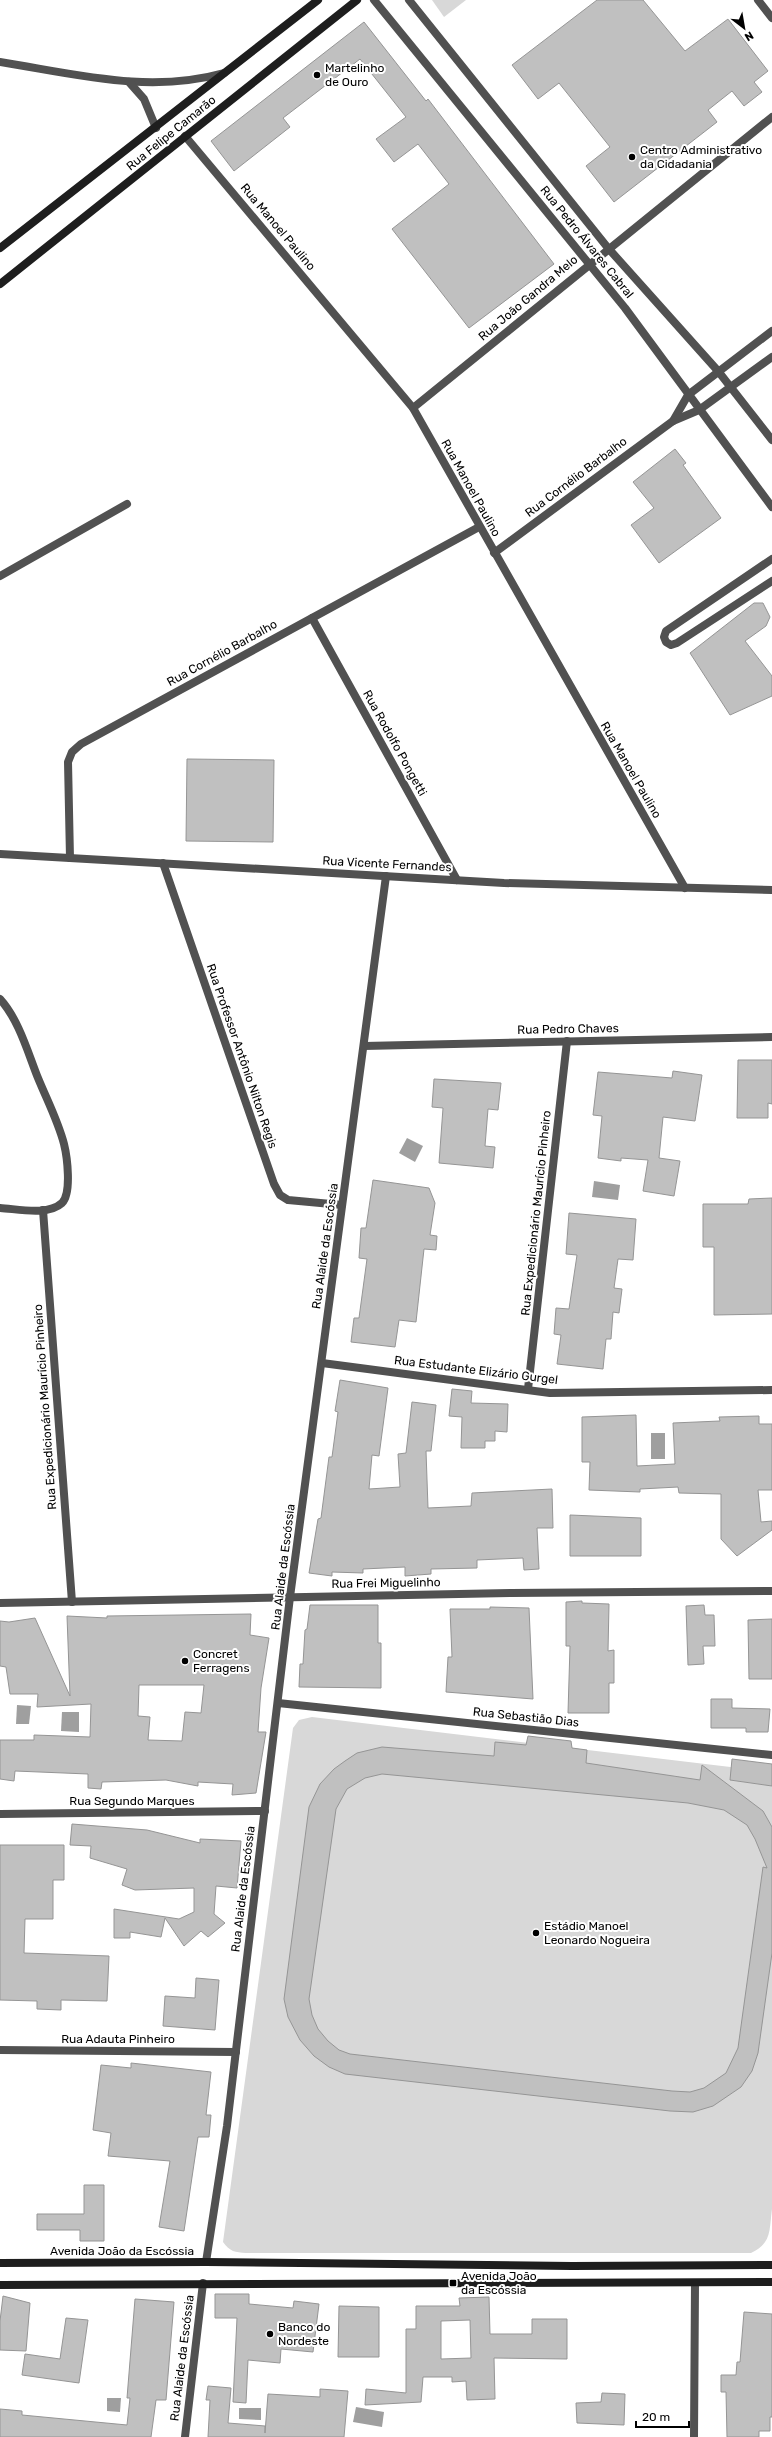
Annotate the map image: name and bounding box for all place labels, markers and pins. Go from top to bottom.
place label: Martelinho de Ouro [325,61,385,89]
marker: Martelinho de Ouro [312,70,322,80]
place label: Centro Administrativo da Cidadania [640,143,762,171]
marker: Centro Administrativo da Cidadania [627,152,637,162]
place label: Concret Ferragens [193,1647,250,1675]
marker: Concret Ferragens [180,1656,190,1666]
place label: Estádio Manoel Leonardo Nogueira [544,1919,650,1947]
marker: Estádio Manoel Leonardo Nogueira [531,1928,541,1938]
place label: Avenida João da Escóssia [461,2269,537,2297]
marker: Avenida João da Escóssia [448,2278,458,2288]
place label: Banco do Nordeste [278,2320,331,2348]
marker: Banco do Nordeste [265,2329,275,2339]

